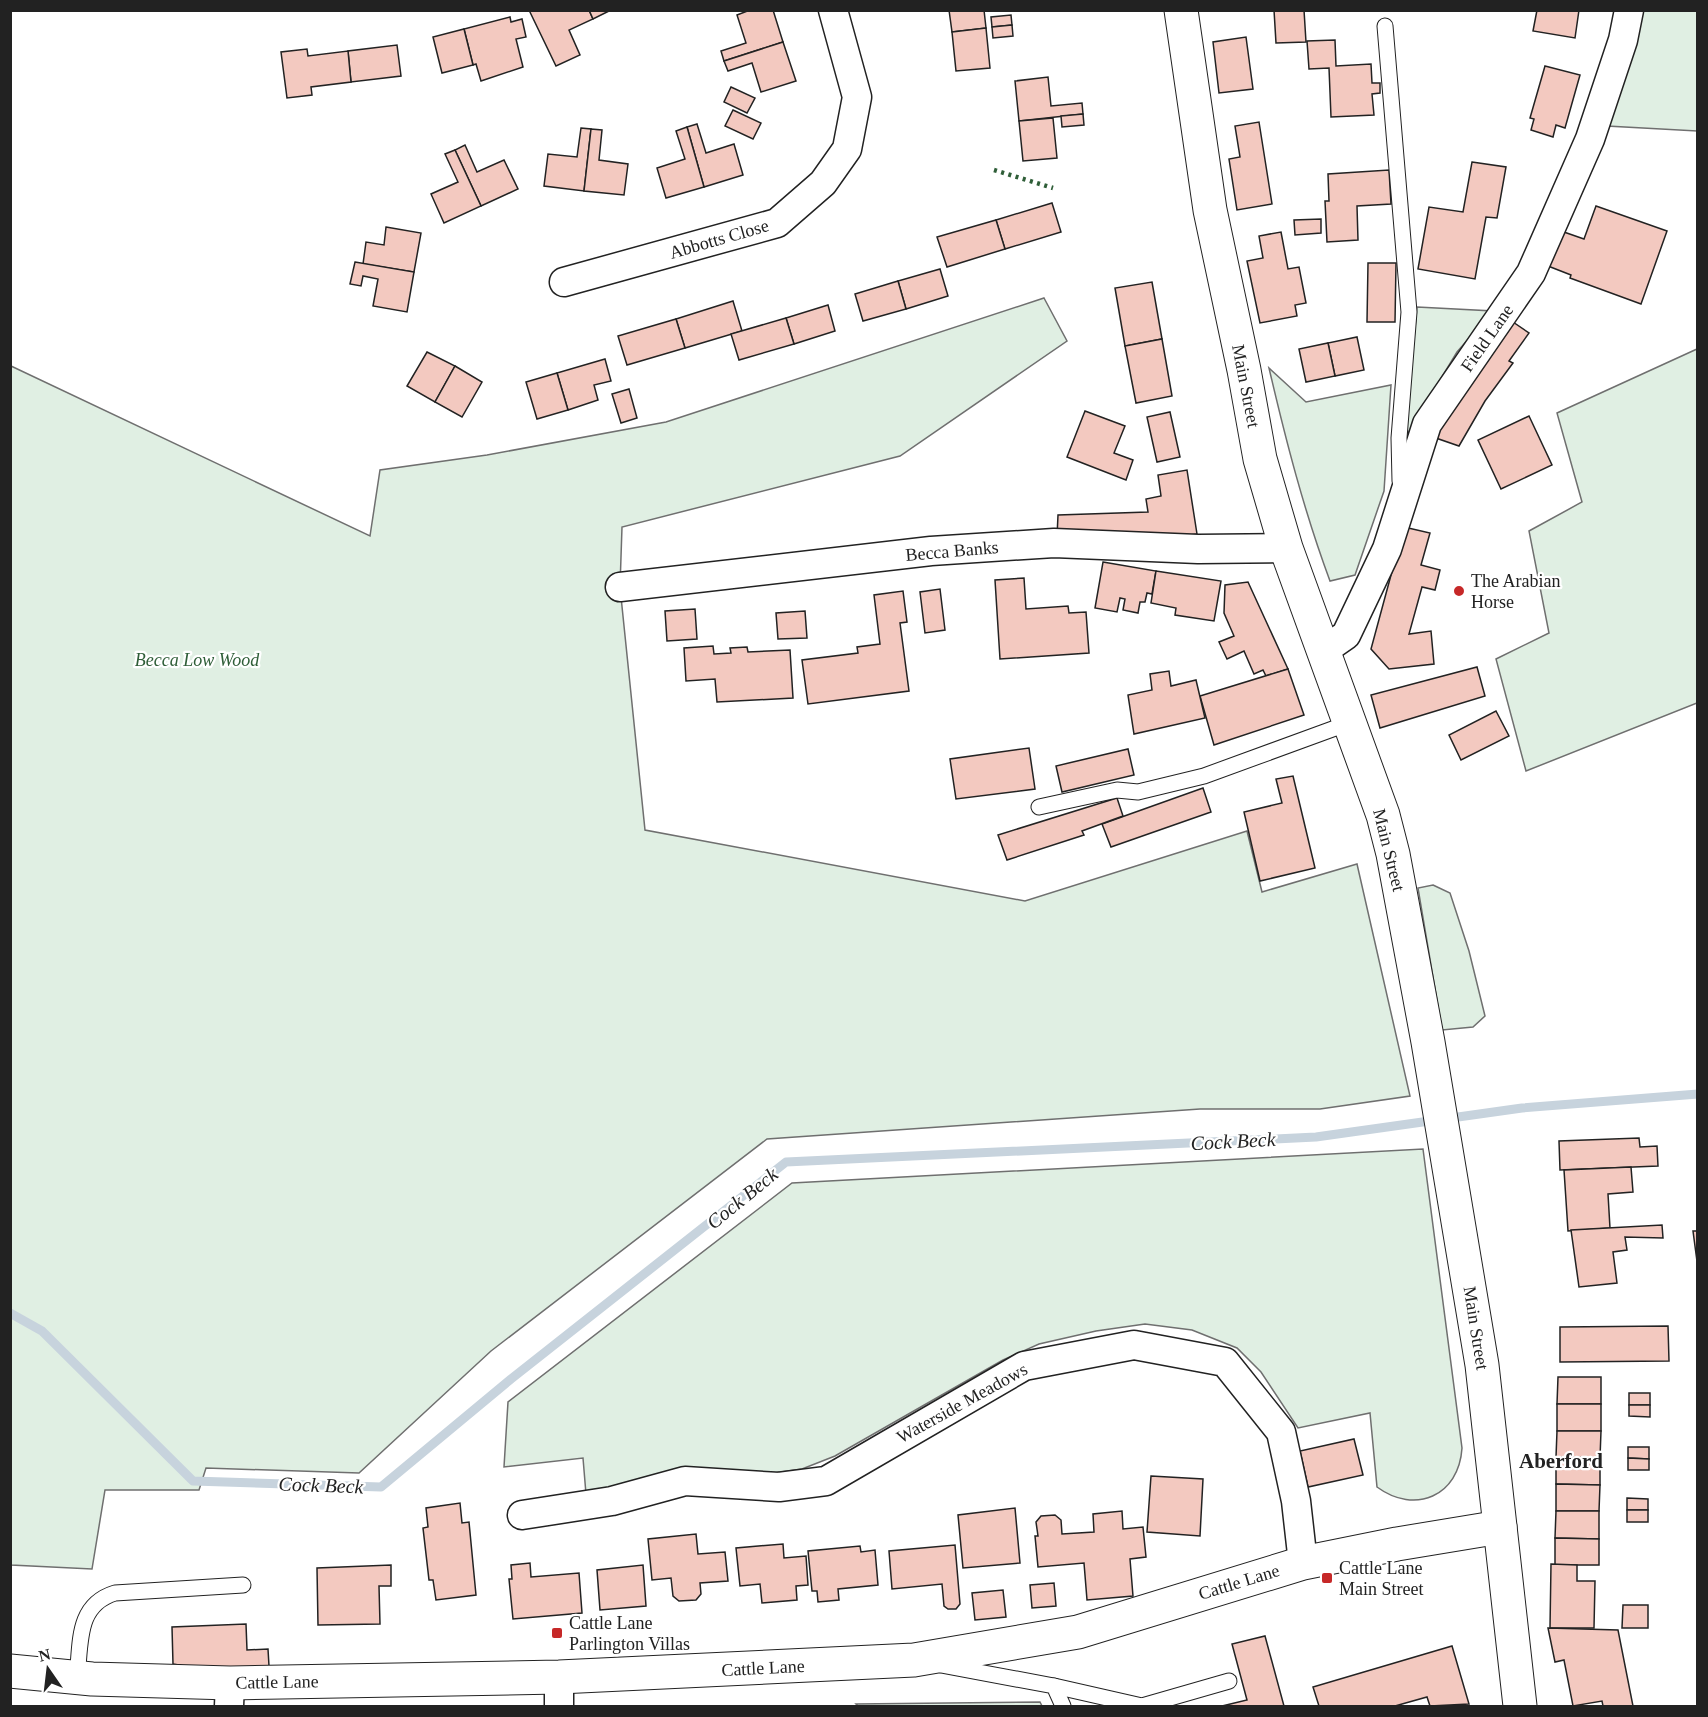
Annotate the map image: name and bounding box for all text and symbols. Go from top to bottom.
street label: Abbotts Close [667,215,771,263]
street label: Field Lane [1457,301,1517,375]
street label: Main Street [1228,343,1264,429]
street label: Becca Banks [905,537,999,565]
place label: The Arabian Horse [1471,571,1560,612]
marker: The Arabian Horse [1452,584,1466,598]
park label: Becca Low Wood [135,650,260,670]
street label: Main Street [1369,807,1409,893]
water label: Cock Beck [1190,1128,1277,1154]
water label: Cock Beck [702,1162,783,1233]
street label: Main Street [1460,1285,1492,1371]
street label: Waterside Meadows [893,1359,1031,1447]
district label: Aberford [1519,1449,1603,1473]
water label: Cock Beck [278,1473,365,1498]
place label: Cattle Lane Main Street [1339,1558,1423,1599]
street label: Cattle Lane [1196,1560,1282,1604]
marker: Cattle Lane Main Street [1320,1571,1334,1585]
place label: Cattle Lane Parlington Villas [569,1613,690,1654]
marker: Cattle Lane Parlington Villas [550,1626,564,1640]
north arrow [18,1639,78,1699]
text: N [37,1645,53,1665]
street label: Cattle Lane [721,1656,805,1680]
street label: Cattle Lane [235,1671,319,1693]

